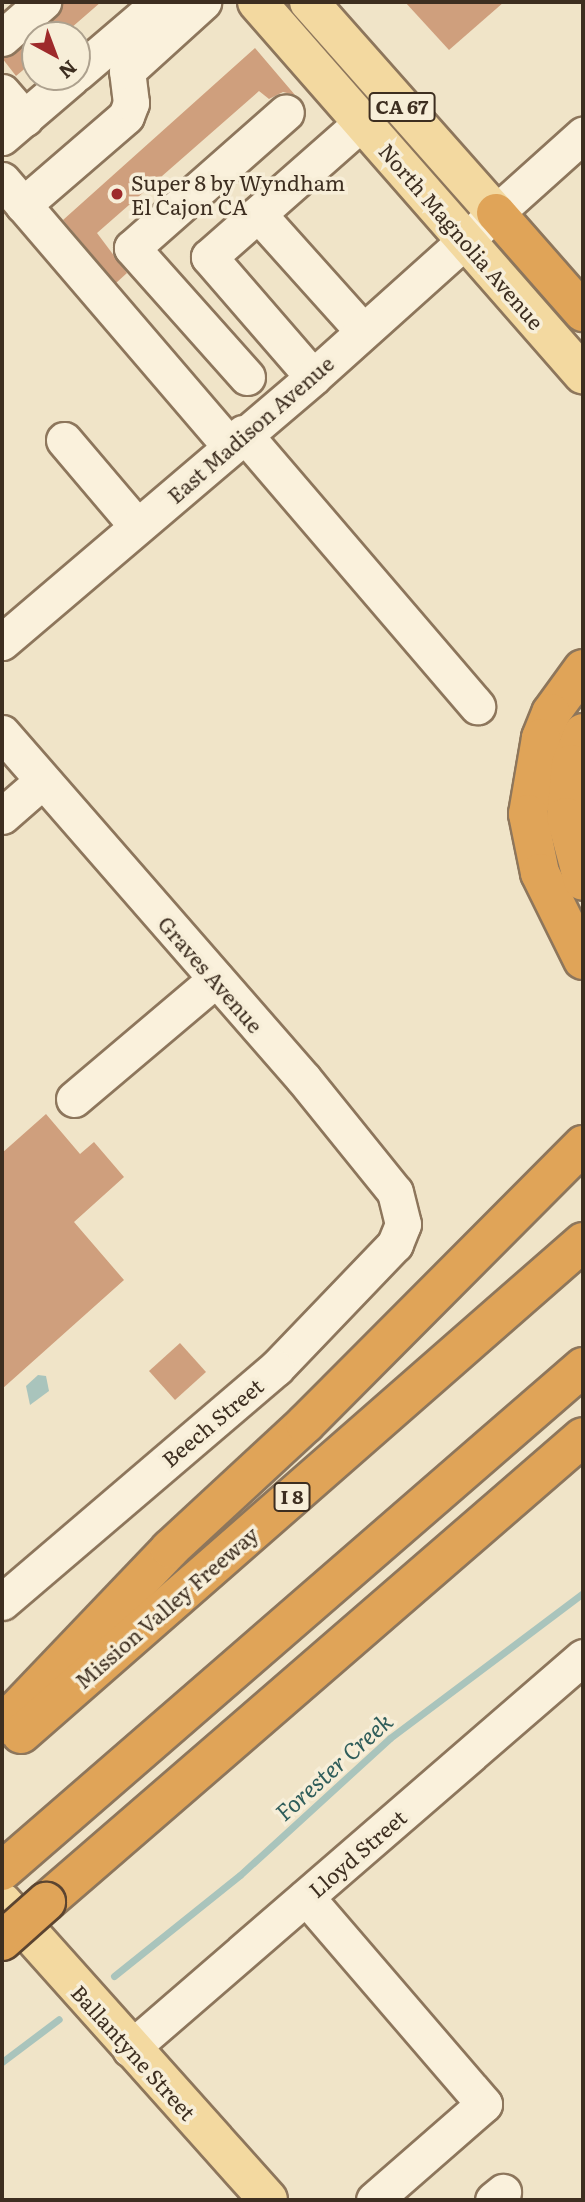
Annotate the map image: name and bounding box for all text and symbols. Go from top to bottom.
north arrow [21,21,91,91]
text: N [53,55,84,86]
road number: CA 67 [367,92,437,122]
street label: North Magnolia Avenue [374,138,550,334]
place label: Super 8 by Wyndham El Cajon CA [131,169,345,219]
marker: Super 8 by Wyndham El Cajon CA [109,186,125,202]
street label: East Madison Avenue [162,350,338,508]
street label: Graves Avenue [154,911,268,1037]
street label: Beech Street [156,1372,268,1472]
road number: I 8 [273,1482,311,1512]
street label: Mission Valley Freeway [69,1521,263,1693]
water label: Forester Creek [269,1706,397,1826]
street label: Lloyd Street [303,1804,411,1902]
street label: Ballantyne Street [67,1979,201,2125]

